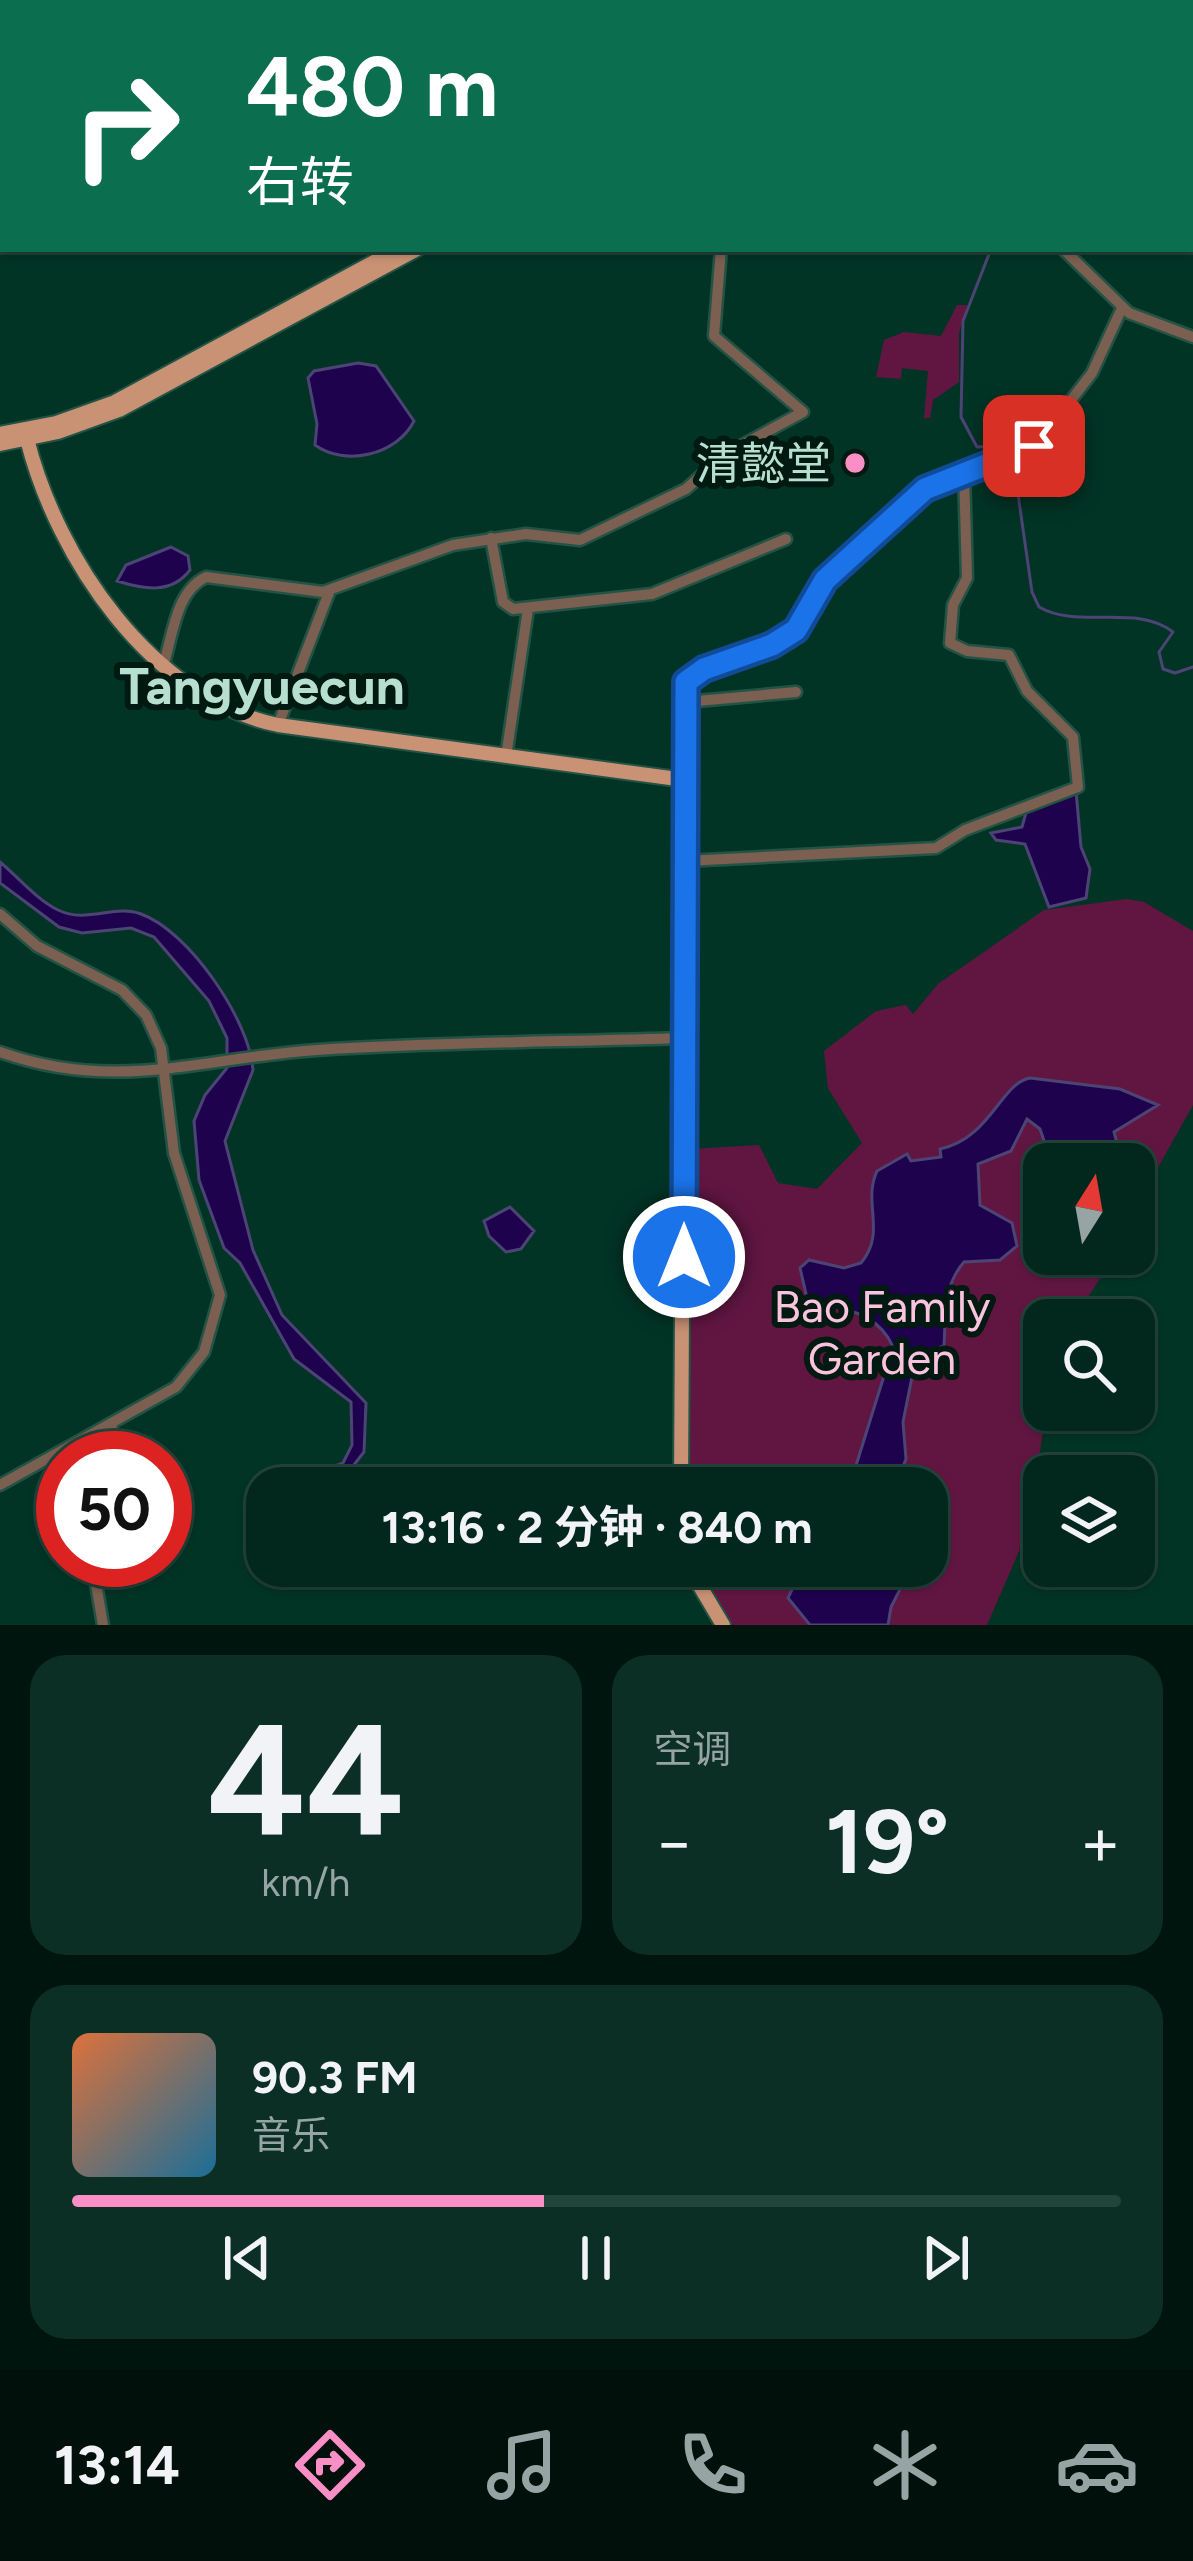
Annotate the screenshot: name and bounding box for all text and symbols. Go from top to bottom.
text: 480 m [246,36,498,137]
icon: right [48,48,204,204]
text: 右转 [246,150,354,215]
pin [983,395,1085,497]
icon: arrive [1001,413,1067,479]
place label: 清懿堂 [696,436,831,490]
marker: 清懿堂 [842,450,868,476]
district label: Tangyuecun [119,656,405,717]
north arrow [1023,1143,1155,1275]
map controls [1023,1143,1155,1587]
position arrow [621,1194,747,1320]
park label: Bao Family Garden [773,1279,991,1385]
button: search [1023,1299,1155,1431]
speed limit sign: 50 [36,1431,192,1587]
button: layers [1023,1455,1155,1587]
text: 13:16 · 2 分钟 · 840 m [382,1500,812,1554]
text: 44 [207,1687,405,1874]
text: 空调 [654,1726,732,1773]
text: 19° [825,1787,949,1896]
text: − [654,1802,695,1882]
text: + [1080,1802,1121,1882]
text: km/h [261,1859,350,1906]
text: 90.3 FM [252,2050,418,2104]
text: 音乐 [252,2112,330,2159]
icon: previous [214,2225,280,2291]
icon: pause [563,2225,629,2291]
icon: next [913,2225,979,2291]
icon: directions [288,2423,372,2507]
icon: music [480,2423,564,2507]
icon: phone [671,2423,755,2507]
icon: climate [863,2423,947,2507]
icon: car [1055,2423,1139,2507]
text: 13:14 [54,2433,180,2498]

